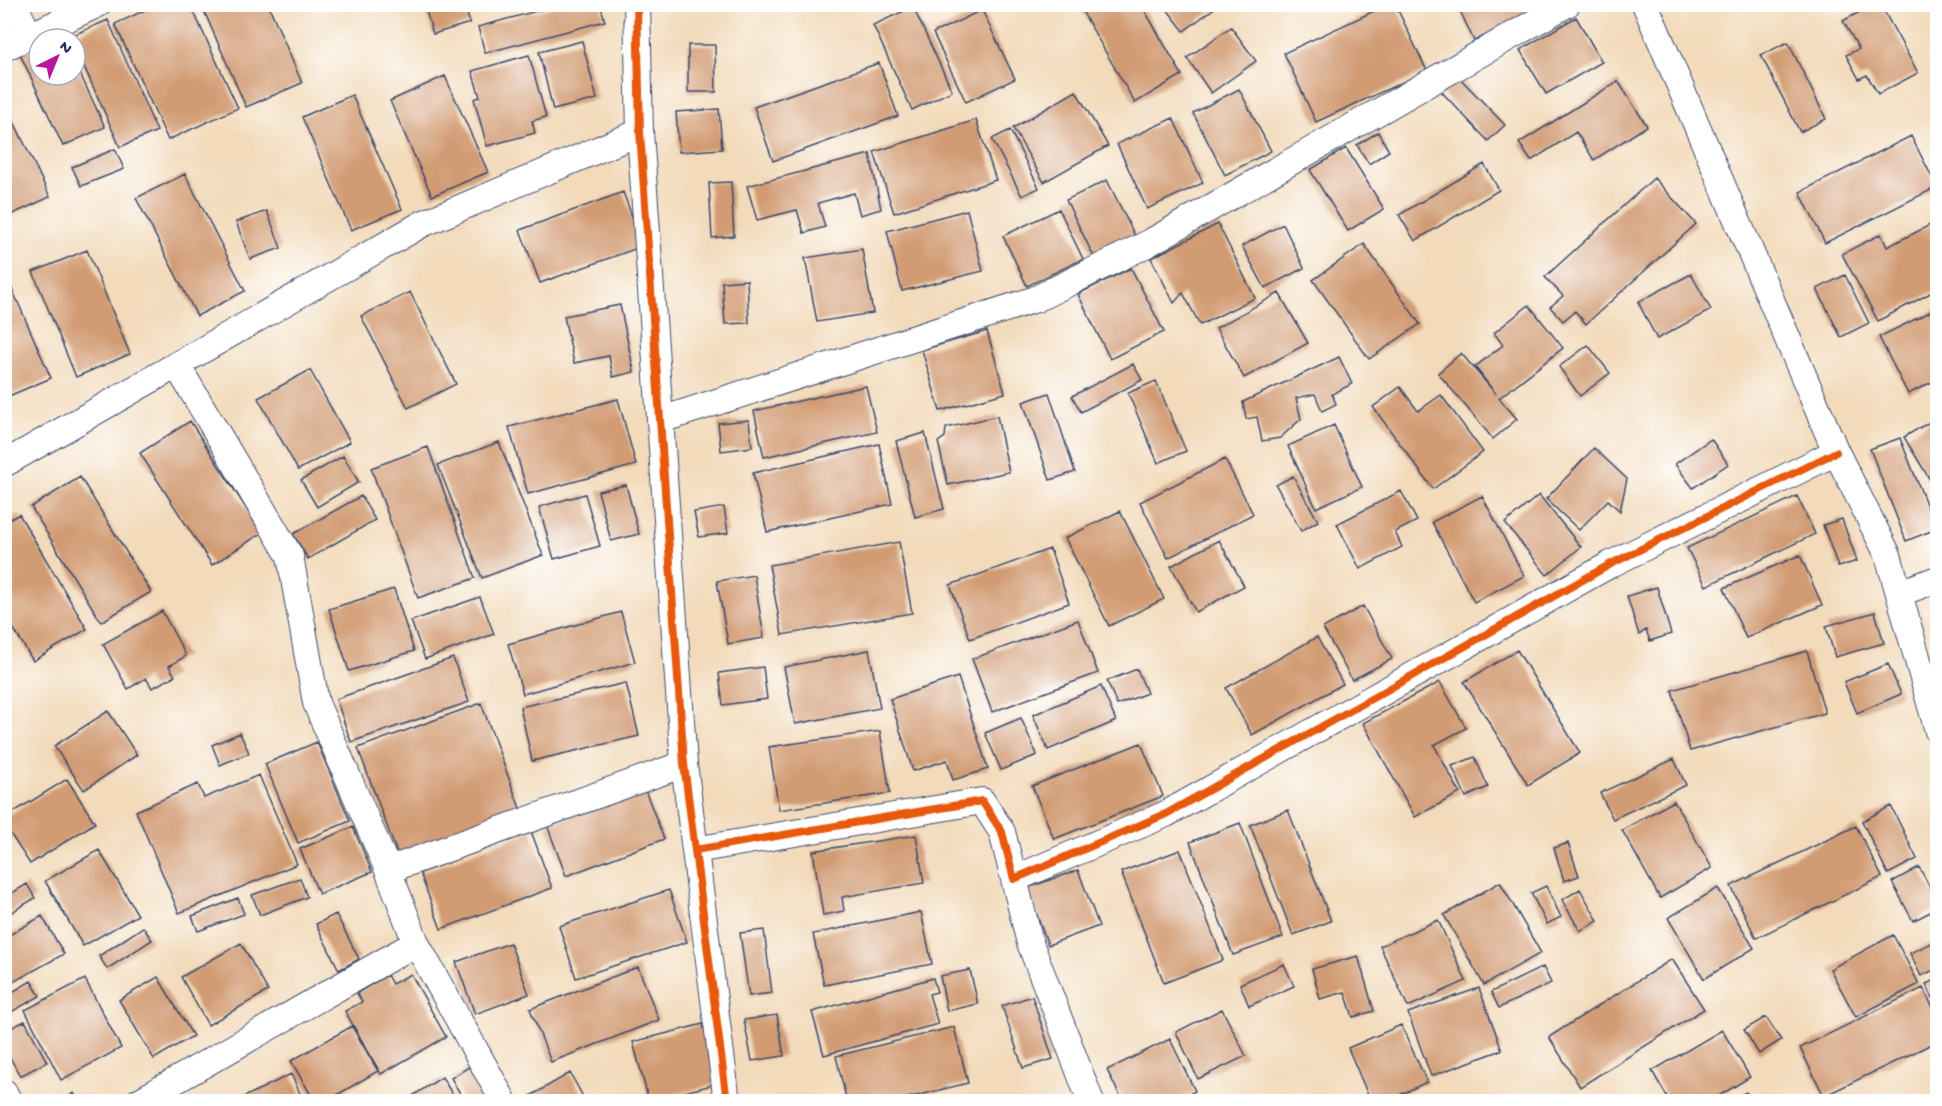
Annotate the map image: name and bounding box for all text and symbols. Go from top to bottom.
north arrow [27,27,87,87]
text: N [55,38,76,59]

